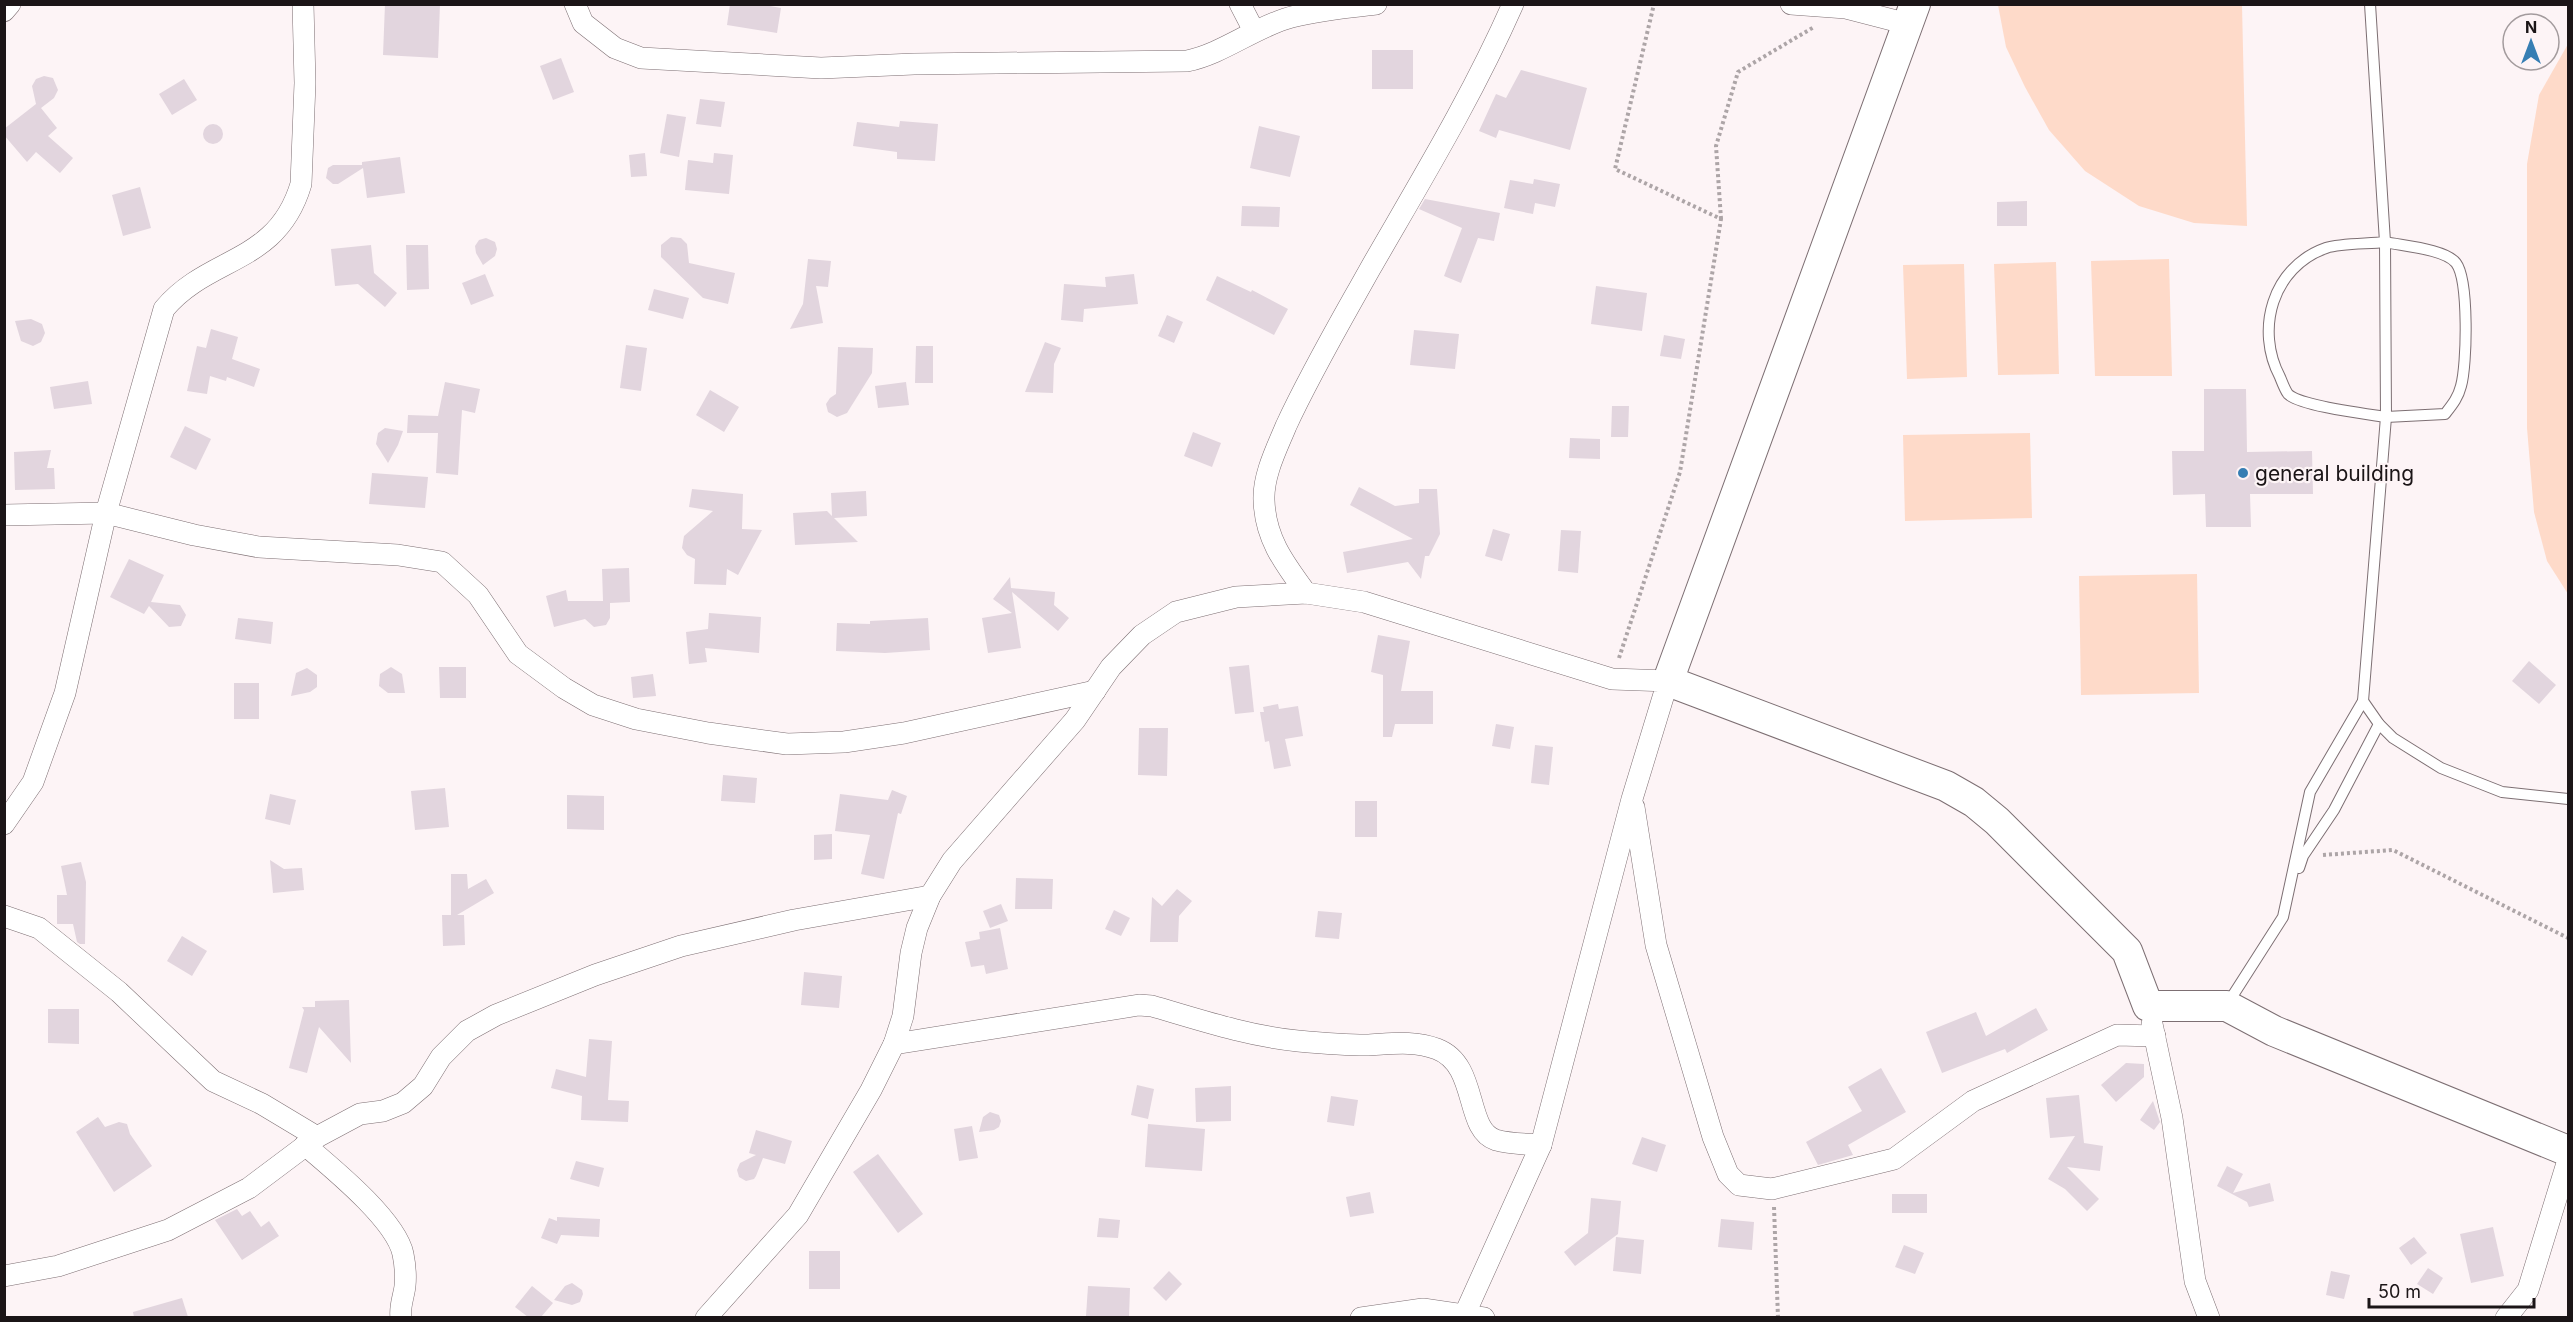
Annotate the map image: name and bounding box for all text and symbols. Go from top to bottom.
north arrow [2501,12,2561,72]
text: N [2525,17,2537,37]
place label: general building [2255,461,2414,486]
marker: general building [2236,466,2250,480]
scale bar [2369,1271,2534,1309]
text: 50 m [2378,1281,2421,1302]

